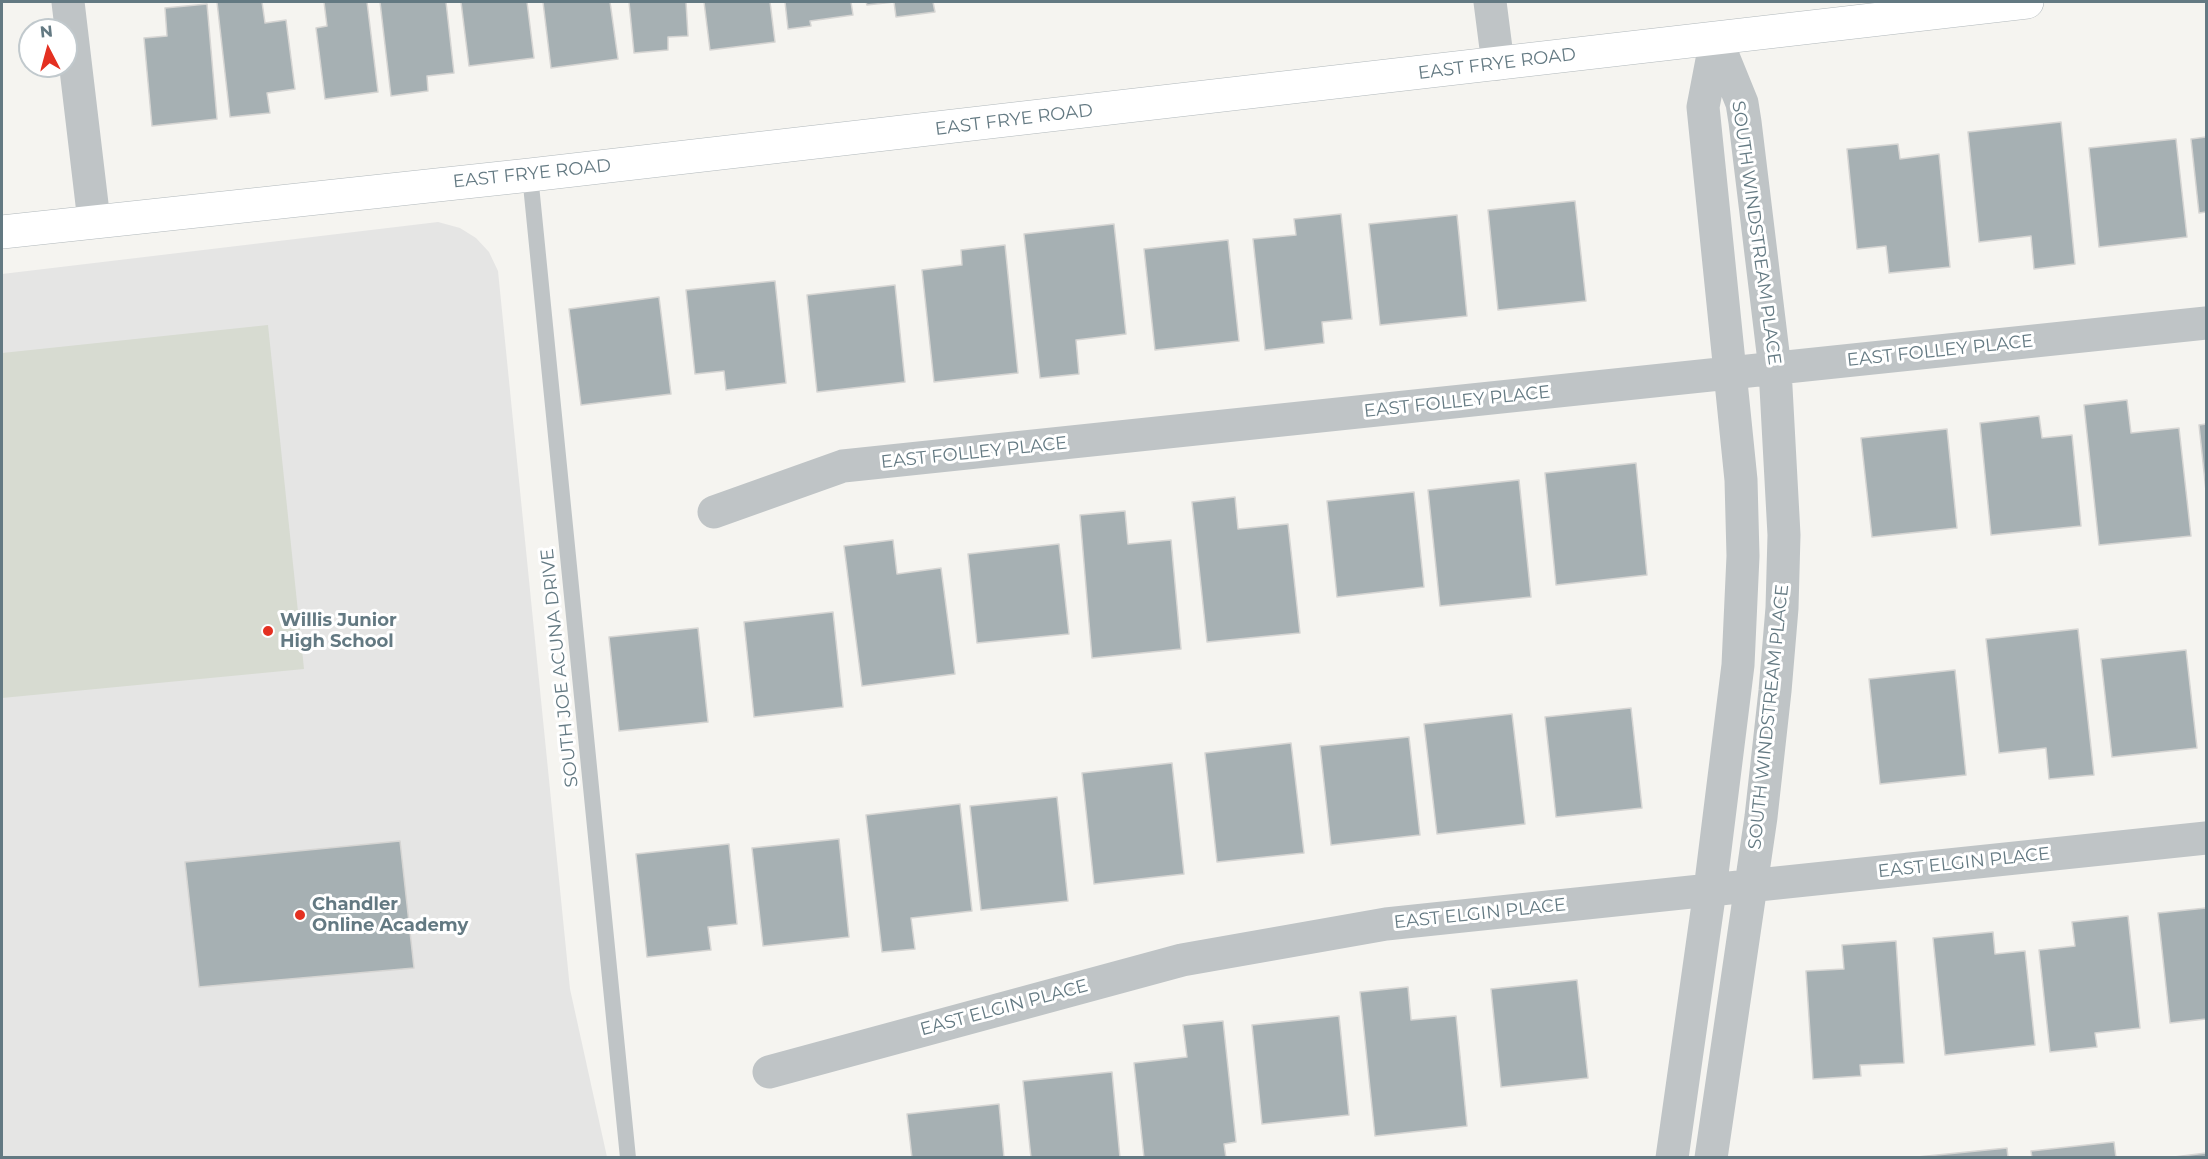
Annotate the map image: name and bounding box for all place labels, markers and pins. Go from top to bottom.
place label: Willis Junior High School [280,610,397,652]
marker: Willis Junior High School [261,624,275,638]
place label: Chandler Online Academy [312,894,468,936]
marker: Chandler Online Academy [293,908,307,922]

